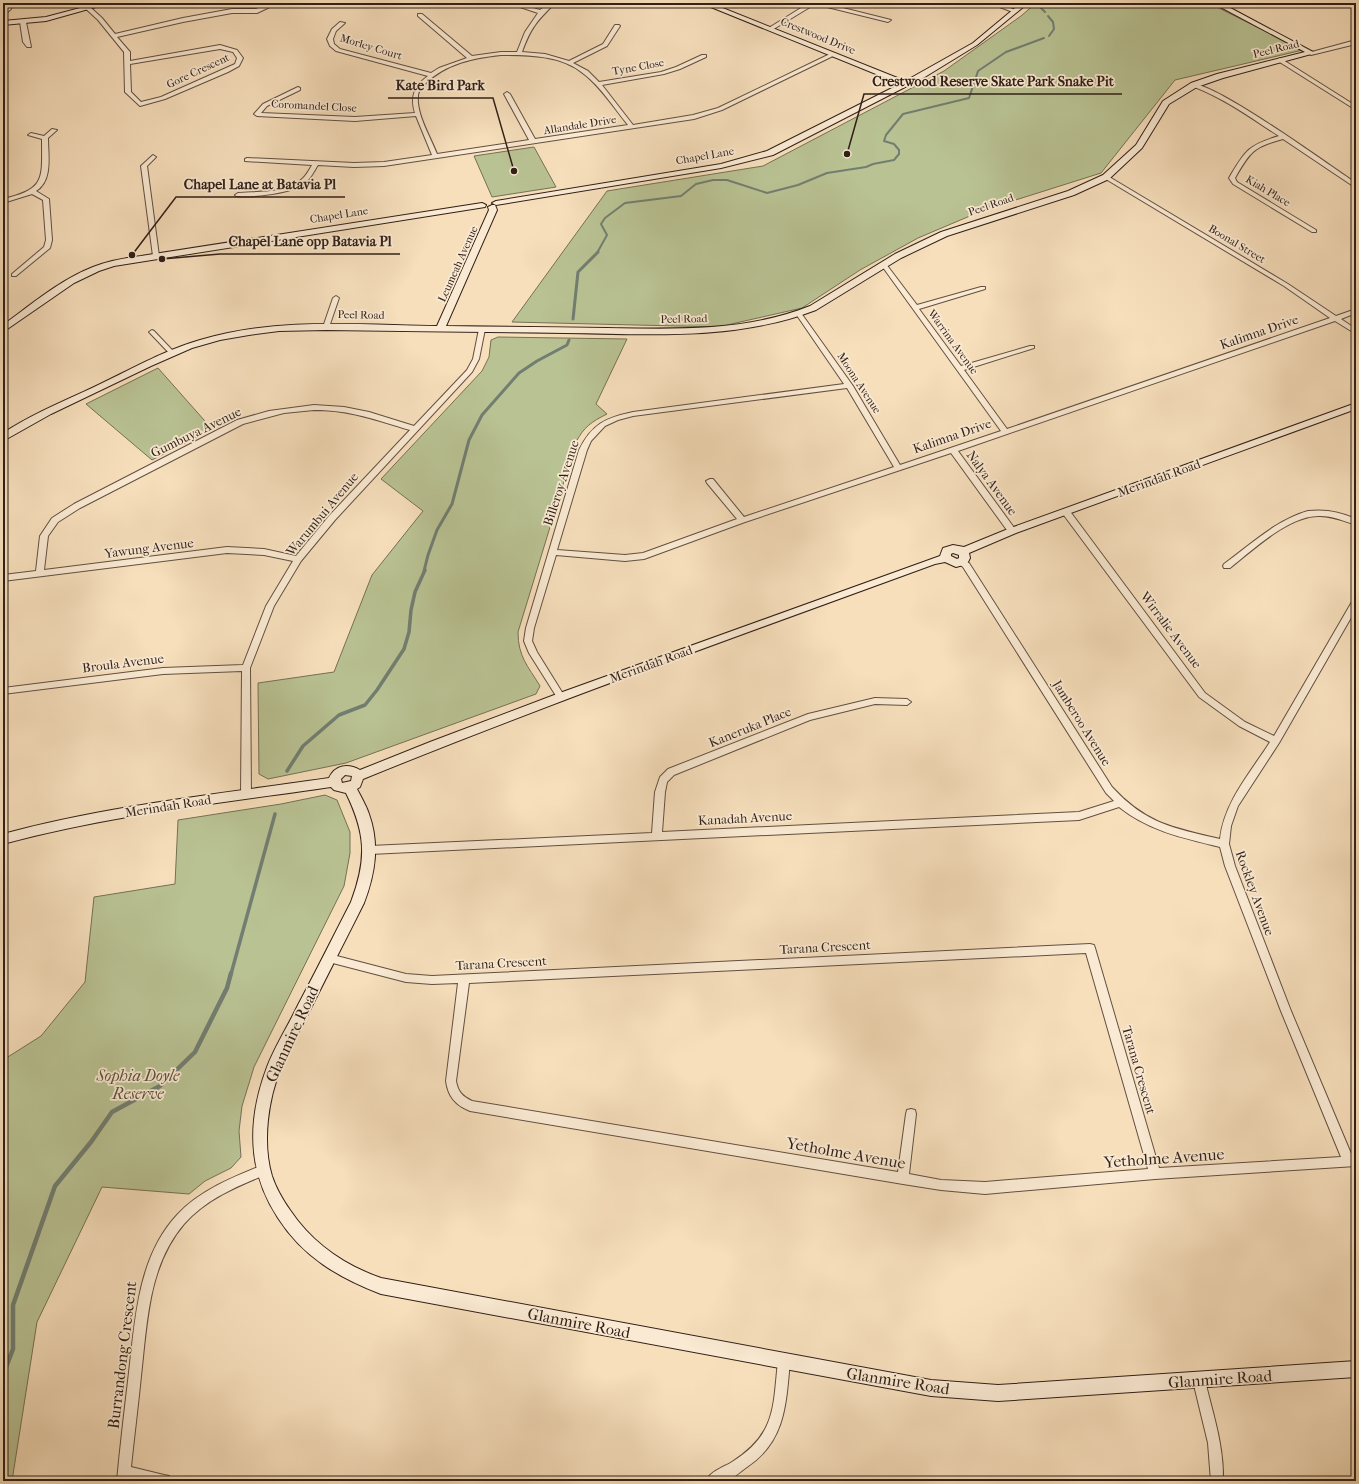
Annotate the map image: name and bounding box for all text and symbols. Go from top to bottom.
street label: Crestwood Drive [779,15,858,57]
street label: Morley Court [338,31,404,63]
street label: Peel Road [1252,37,1301,61]
street label: Gore Crescent [165,51,231,91]
street label: Tyne Close [611,56,666,78]
callout: Crestwood Reserve Skate Park Snake Pit [864,68,1122,94]
callout: Kate Bird Park [388,72,493,98]
text: Crestwood Reserve Skate Park Snake Pit [872,73,1115,90]
text: Kate Bird Park [395,77,485,94]
street label: Coromandel Close [271,97,358,115]
street label: Allandale Drive [542,113,618,137]
street label: Chapel Lane [675,144,736,168]
callout: Chapel Lane at Batavia Pl [176,171,345,197]
street label: Kiah Place [1243,173,1293,210]
text: Chapel Lane at Batavia Pl [184,176,336,193]
street label: Peel Road [967,191,1016,219]
street label: Chapel Lane [309,204,370,226]
street label: Boonal Street [1206,222,1268,266]
street label: Leumeah Avenue [435,223,481,304]
callout: Chapel Lane opp Batavia Pl [220,228,400,254]
text: Chapel Lane opp Batavia Pl [228,233,392,250]
street label: Warrina Avenue [925,306,981,377]
street label: Peel Road [337,308,386,322]
street label: Kalimna Drive [1218,311,1301,352]
street label: Peel Road [660,312,709,326]
street label: Moona Avenue [834,350,884,417]
street label: Gumbuya Avenue [148,403,244,460]
street label: Kalimna Drive [911,415,994,456]
street label: Billeroy Avenue [540,438,582,528]
street label: Nalya Avenue [963,448,1021,519]
street label: Merindah Road [1115,456,1203,500]
street label: Warumbui Avenue [282,469,362,560]
street label: Yawung Avenue [102,535,195,561]
street label: Wirralie Avenue [1137,588,1205,672]
street label: Merindah Road [607,642,695,686]
street label: Broula Avenue [81,650,165,675]
street label: Jamberoo Avenue [1049,677,1115,769]
street label: Kaneruka Place [707,703,794,750]
street label: Merindah Road [124,792,213,820]
street label: Kanadah Avenue [698,808,793,828]
street label: Rockley Avenue [1233,848,1278,938]
street label: Tarana Crescent [779,937,871,957]
street label: Tarana Crescent [455,953,547,973]
street label: Glanmire Road [261,983,323,1085]
street label: Tarana Crescent [1119,1024,1159,1116]
park label: Sophia Doyle Reserve [95,1066,180,1103]
street label: Yetholme Avenue [784,1133,907,1173]
street label: Yetholme Avenue [1102,1144,1225,1172]
street label: Burrandong Crescent [104,1280,141,1430]
street label: Glanmire Road [526,1304,632,1342]
street label: Glanmire Road [845,1363,951,1399]
street label: Glanmire Road [1167,1366,1273,1392]

